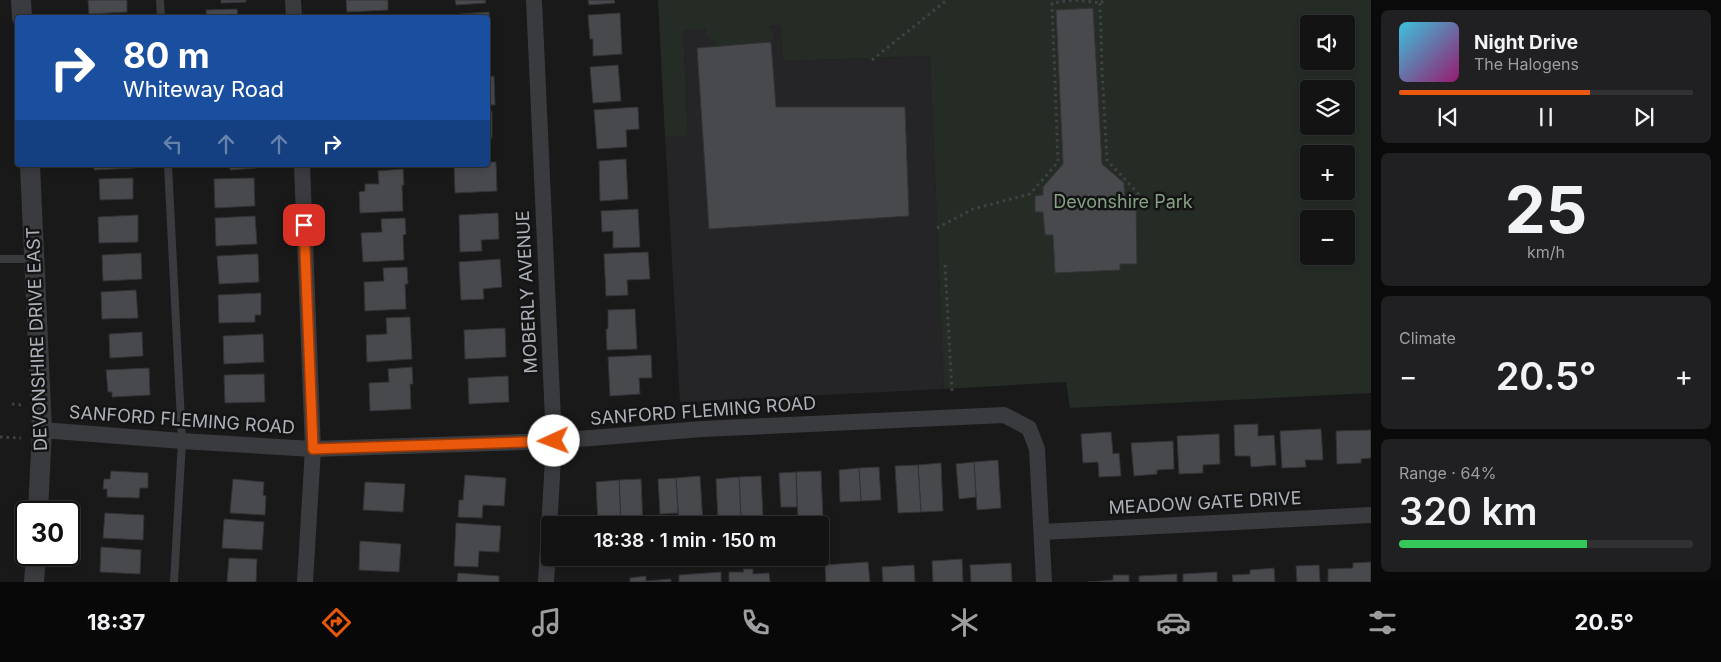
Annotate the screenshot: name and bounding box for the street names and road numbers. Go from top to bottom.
street label: MOBERLY AVENUE [512,210,541,374]
street label: DEVONSHIRE DRIVE EAST [22,227,51,451]
street label: SANFORD FLEMING ROAD [589,392,817,429]
street label: SANFORD FLEMING ROAD [68,401,296,438]
street label: MEADOW GATE DRIVE [1108,487,1302,518]

